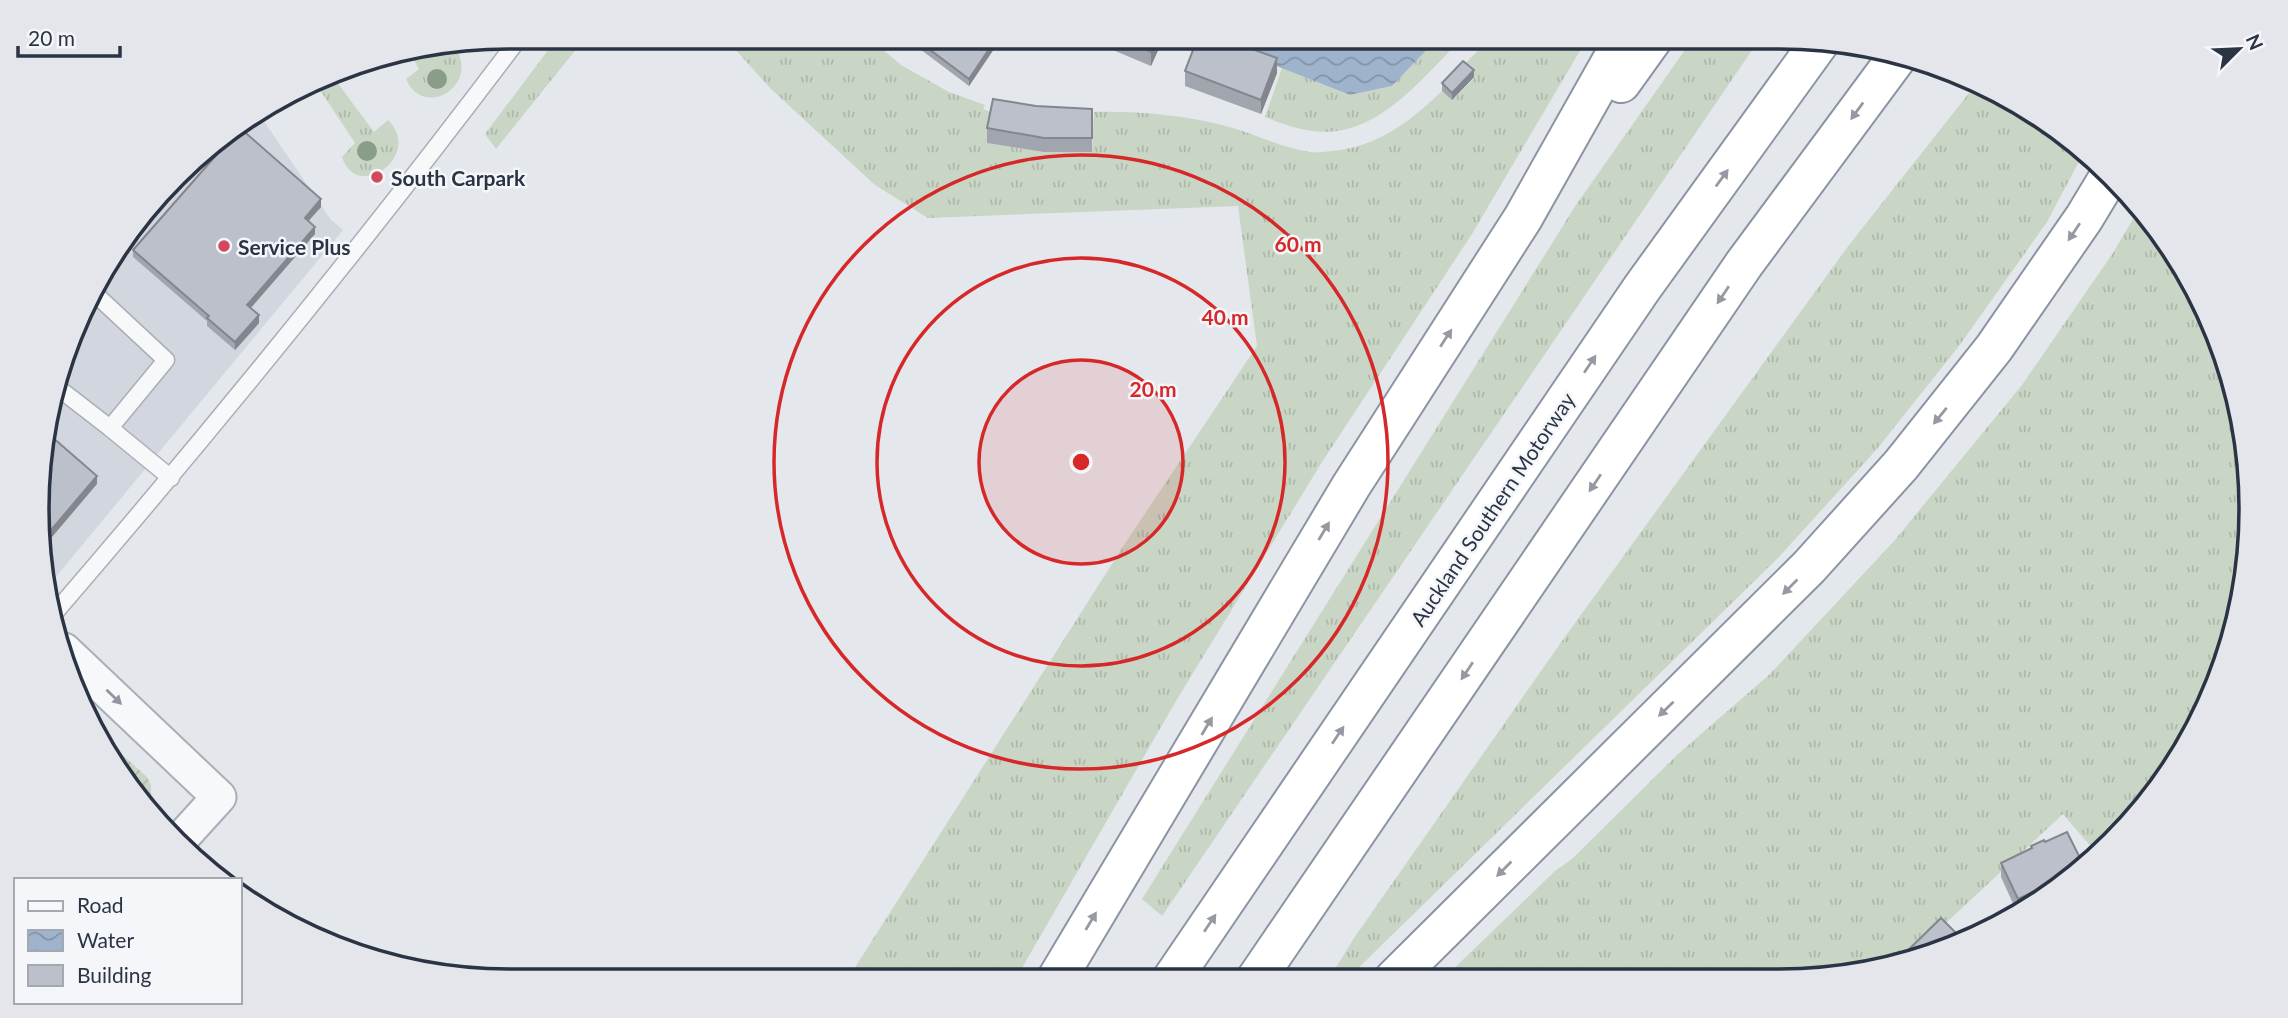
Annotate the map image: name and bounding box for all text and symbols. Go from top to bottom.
scale bar [18,14,119,58]
north arrow [2204,14,2274,84]
text: 20 m [28,25,75,50]
text: N [2242,31,2268,53]
one-way arrow [1850,102,1864,120]
place label: South Carpark [391,165,526,190]
marker: South Carpark [369,169,385,185]
one-way arrow [1714,170,1729,188]
one-way arrow [2067,223,2080,242]
text: 60 m [1274,231,1322,256]
place label: Service Plus [238,234,350,259]
marker: Service Plus [216,238,232,254]
one-way arrow [1716,286,1730,304]
text: 40 m [1201,304,1249,329]
one-way arrow [1439,329,1452,348]
one-way arrow [1583,355,1597,373]
text: 20 m [1129,376,1177,401]
street label: Auckland Southern Motorway [1404,387,1580,630]
one-way arrow [1932,407,1947,425]
centre of rings [1069,450,1093,474]
one-way arrow [1588,474,1602,492]
one-way arrow [1318,521,1331,540]
one-way arrow [1782,578,1798,595]
one-way arrow [1460,662,1474,680]
one-way arrow [105,689,122,705]
one-way arrow [1657,701,1674,718]
one-way arrow [1201,716,1214,735]
one-way arrow [1331,725,1344,744]
one-way arrow [1496,860,1512,877]
legend [14,878,242,1004]
text: Road [77,892,124,917]
one-way arrow [1084,911,1097,930]
one-way arrow [1203,914,1217,932]
text: Water [77,927,134,952]
text: Building [77,962,152,987]

